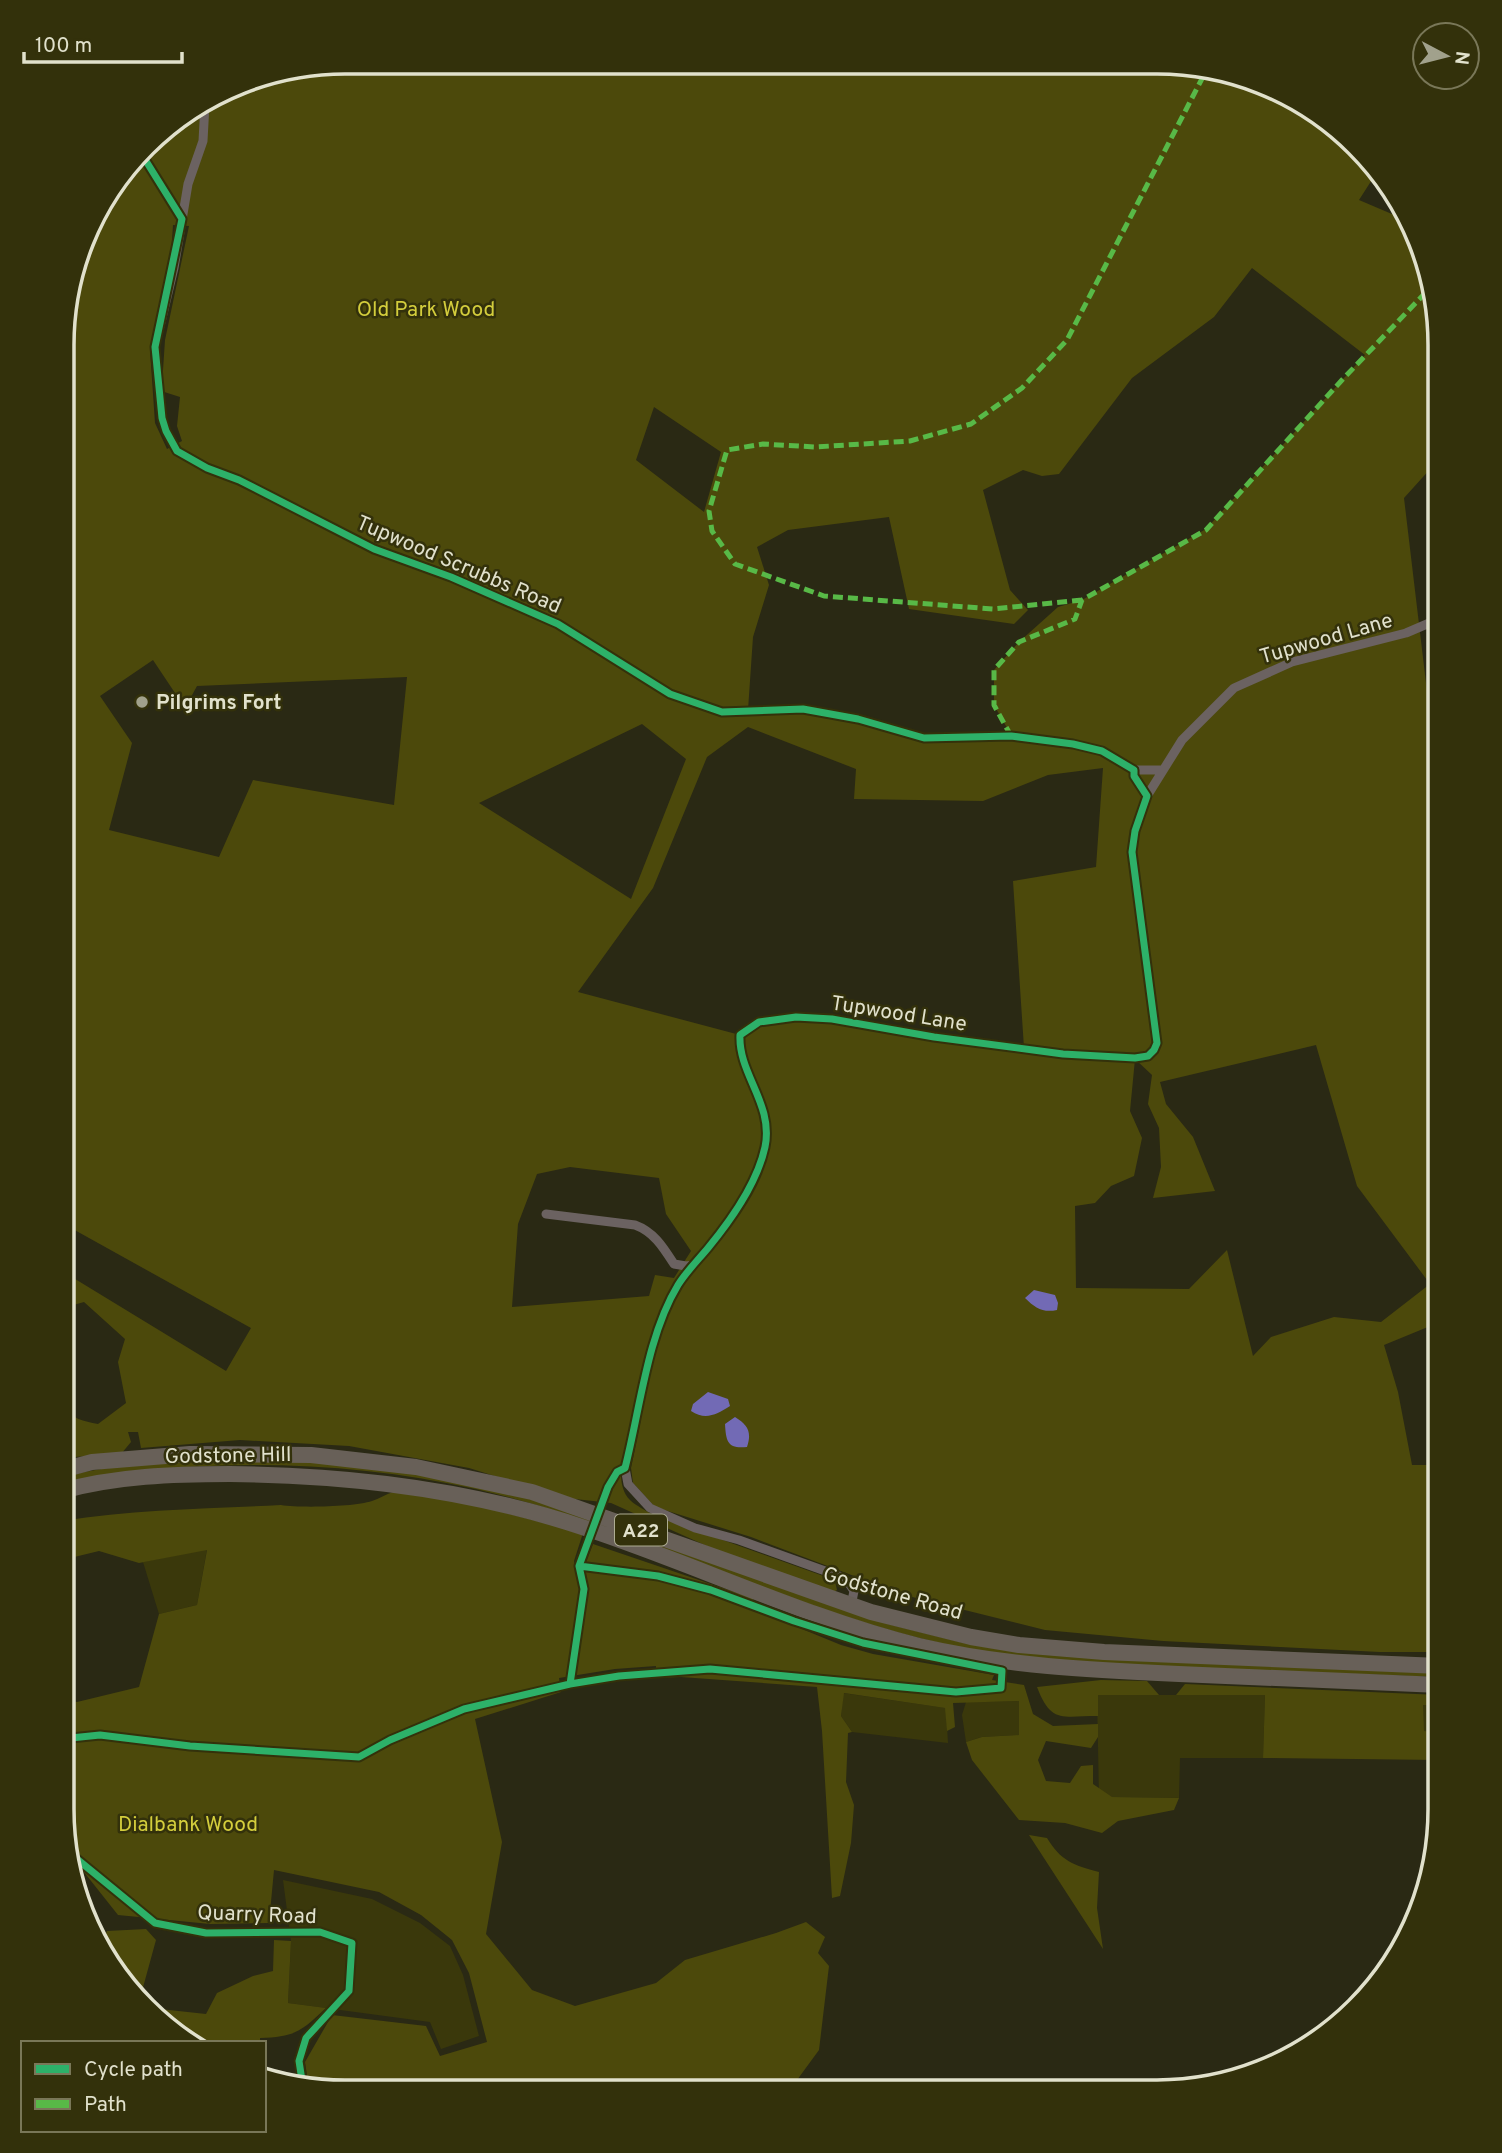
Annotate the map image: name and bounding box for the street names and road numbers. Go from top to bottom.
street label: Tupwood Scrubbs Road [352,510,565,621]
street label: Tupwood Lane [1257,608,1396,671]
street label: Tupwood Lane [829,990,969,1039]
street label: Godstone Hill [164,1442,292,1471]
road number: A22 [615,1514,667,1546]
street label: Godstone Road [820,1562,966,1627]
street label: Quarry Road [197,1900,317,1931]

